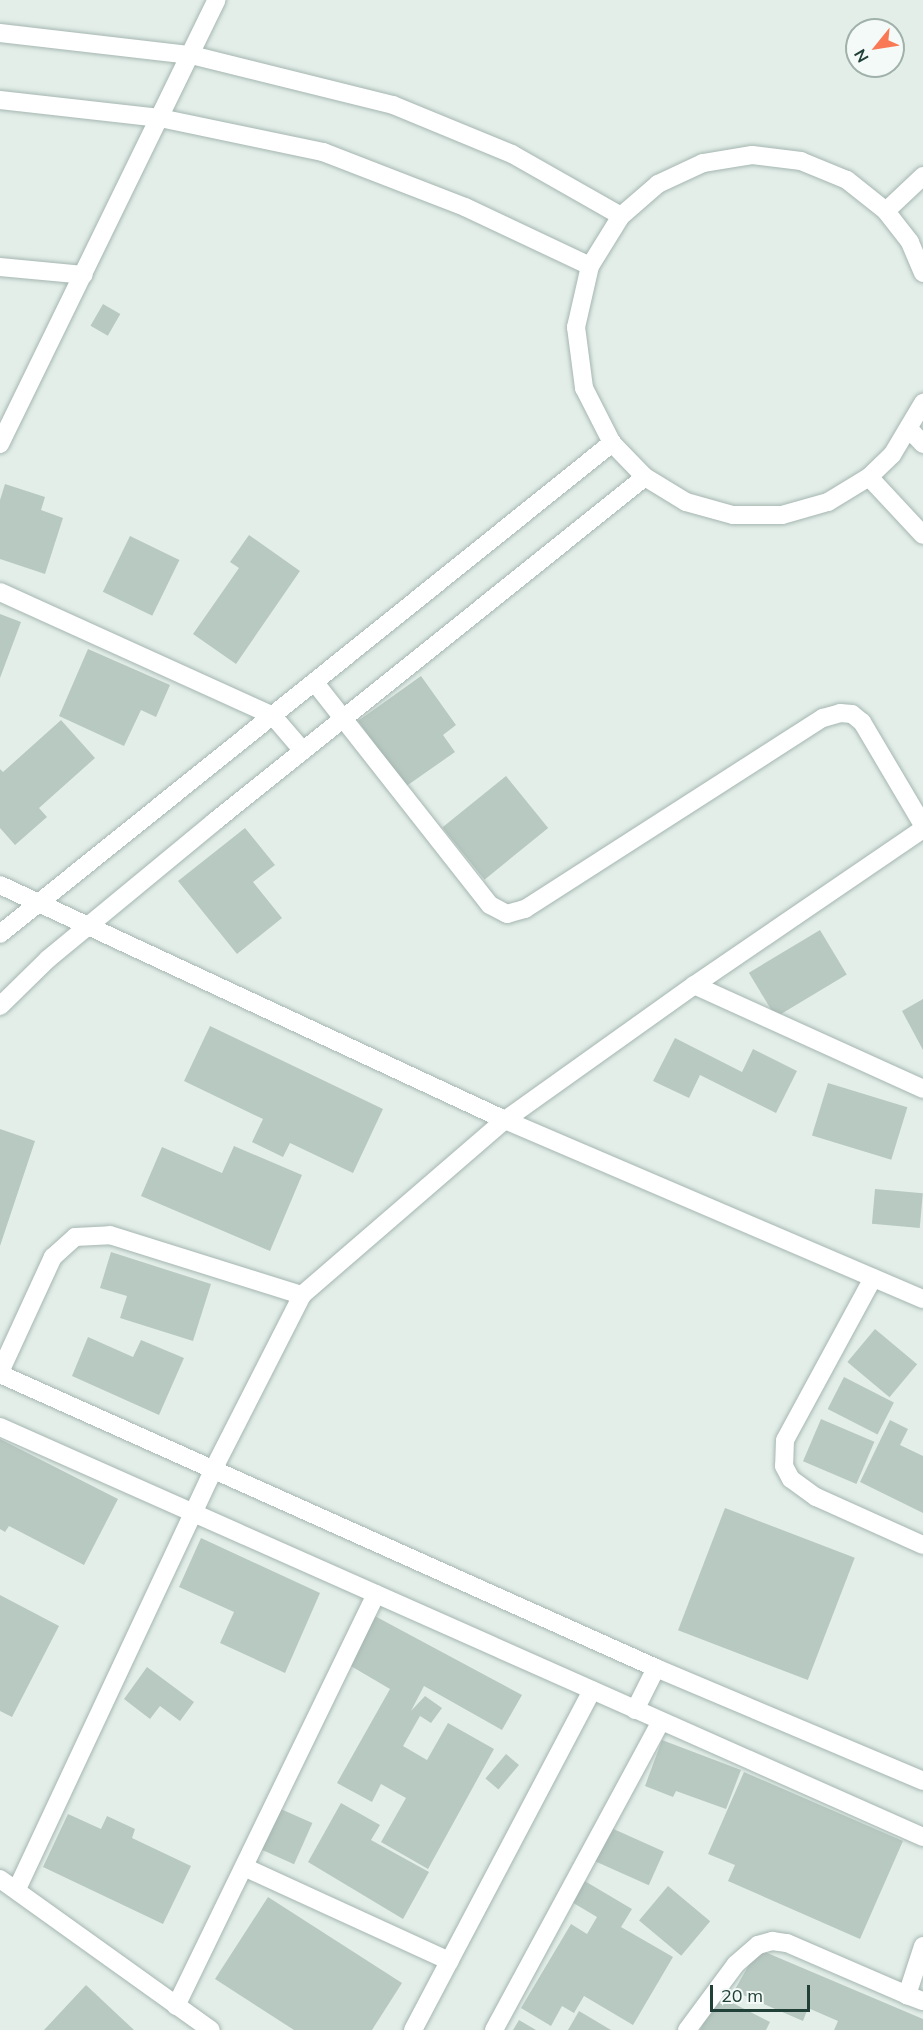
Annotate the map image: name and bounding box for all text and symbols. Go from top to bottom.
north arrow [845,18,905,78]
text: N [849,46,873,66]
scale bar [713,1973,814,2011]
text: 20 m [721,1984,763,2007]

